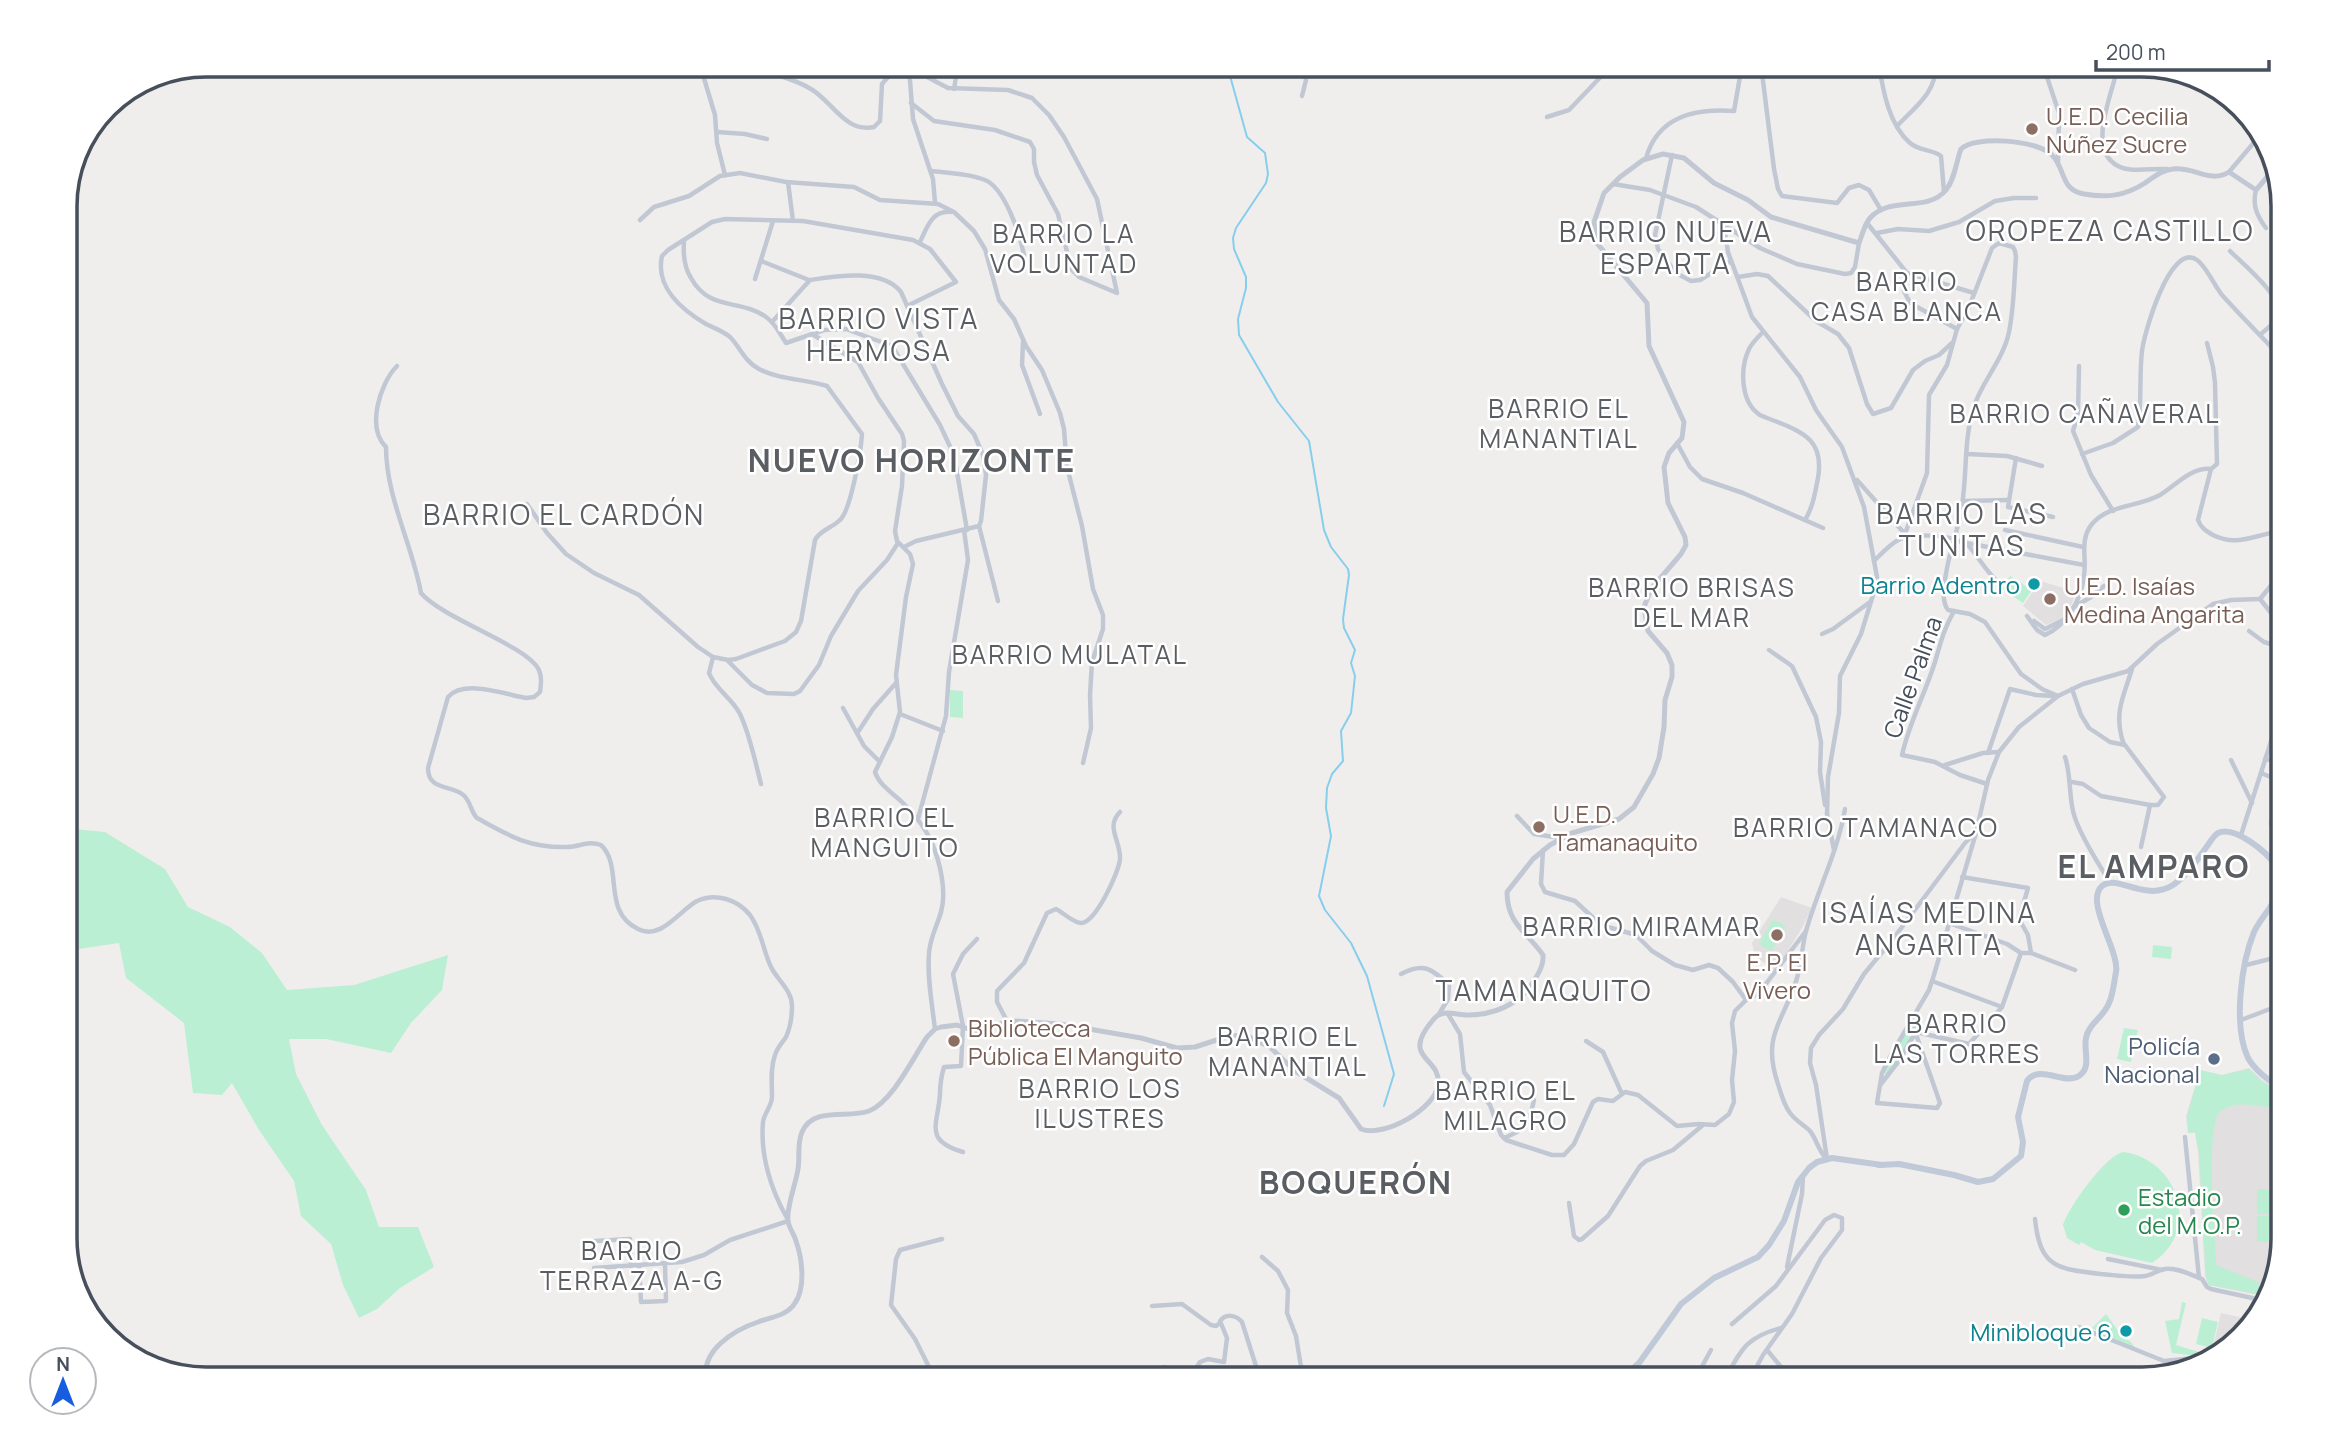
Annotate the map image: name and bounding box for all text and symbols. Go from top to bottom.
scale bar [2096,28,2269,72]
text: 200 m [2106,38,2166,66]
place label: U.E.D. Cecilia Núñez Sucre [2046,99,2188,160]
marker: U.E.D. Cecilia Núñez Sucre [2024,121,2040,137]
district label: OROPEZA CASTILLO [1965,211,2255,249]
district label: BARRIO NUEVA ESPARTA [1559,212,1773,282]
district label: BARRIO LA VOLUNTAD [990,215,1138,281]
district label: BARRIO CASA BLANCA [1811,263,2003,329]
district label: BARRIO VISTA HERMOSA [778,299,980,369]
district label: BARRIO EL MANANTIAL [1479,390,1639,456]
district label: BARRIO CAÑAVERAL [1950,395,2220,431]
district label: NUEVO HORIZONTE [748,438,1076,482]
district label: BARRIO LAS TUNITAS [1876,494,2048,564]
district label: BARRIO EL CARDÓN [423,495,705,533]
place label: Barrio Adentro [1860,568,2020,601]
district label: BARRIO BRISAS DEL MAR [1588,569,1796,635]
place label: U.E.D. Isaías Medina Angarita [2064,569,2245,630]
marker: Barrio Adentro [2026,576,2042,592]
marker: U.E.D. Isaías Medina Angarita [2042,591,2058,607]
street label: Calle Palma [1875,612,1949,742]
district label: BARRIO MULATAL [952,636,1188,672]
place label: U.E.D. Tamanaquito [1553,797,1698,858]
district label: BARRIO EL MANGUITO [810,799,960,865]
district label: BARRIO TAMANACO [1733,809,1999,845]
marker: U.E.D. Tamanaquito [1531,819,1547,835]
district label: EL AMPARO [2058,844,2250,888]
district label: ISAÍAS MEDINA ANGARITA [1821,893,2037,963]
district label: BARRIO MIRAMAR [1523,908,1761,944]
marker: E.P. El Vivero [1769,927,1785,943]
place label: E.P. El Vivero [1743,945,1811,1006]
district label: TAMANAQUITO [1436,971,1652,1009]
district label: BARRIO LAS TORRES [1873,1005,2041,1071]
place label: Bibliotecca Pública El Manguito [968,1011,1183,1072]
district label: BARRIO EL MANANTIAL [1208,1018,1368,1084]
place label: Policía Nacional [2104,1029,2200,1090]
marker: Bibliotecca Pública El Manguito [946,1033,962,1049]
marker: Policía Nacional [2206,1051,2222,1067]
district label: BARRIO LOS ILUSTRES [1019,1070,1181,1136]
district label: BARRIO EL MILAGRO [1435,1072,1577,1138]
district label: BOQUERÓN [1259,1160,1453,1204]
place label: Estadio del M.O.P. [2138,1180,2242,1241]
marker: Estadio del M.O.P. [2116,1202,2132,1218]
district label: BARRIO TERRAZA A-G [540,1232,724,1298]
place label: Minibloque 6 [1970,1315,2112,1348]
marker: Minibloque 6 [2118,1323,2134,1339]
north arrow [28,1346,98,1416]
text: N [56,1351,70,1377]

